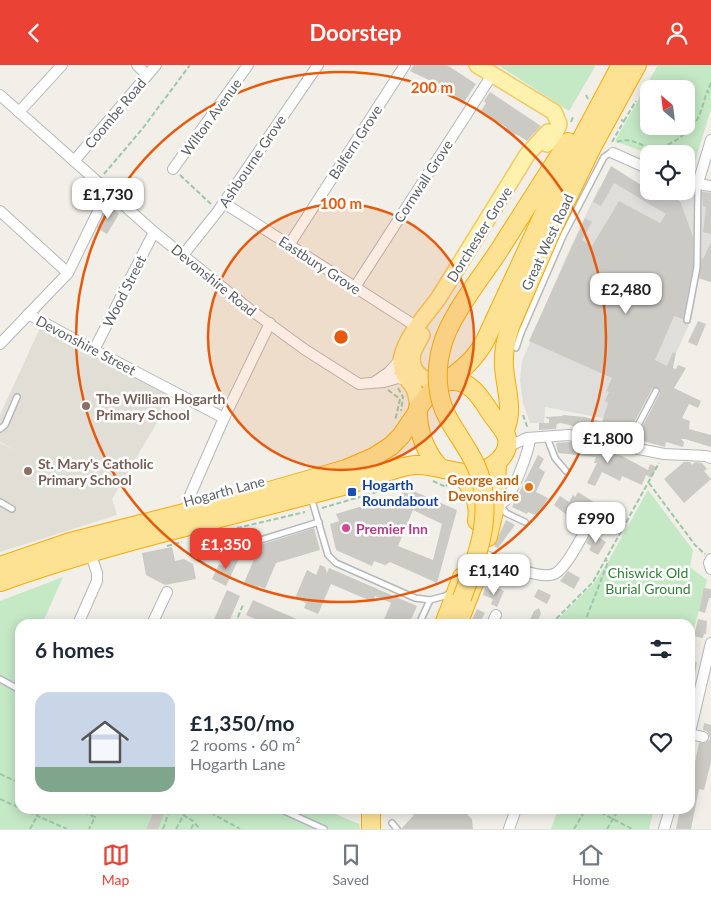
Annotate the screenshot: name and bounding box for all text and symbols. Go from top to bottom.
icon: back [20,19,48,47]
text: Doorstep [309,19,402,46]
icon: person [663,19,691,47]
street label: Coombe Road [81,74,149,152]
street label: Wilton Avenue [177,75,245,159]
text: 200 m [411,78,453,96]
north arrow [640,80,695,135]
map controls [640,80,695,200]
street label: Balfern Grove [325,102,385,182]
street label: Ashbourne Grove [215,112,289,210]
street label: Cornwall Grove [390,136,456,226]
button: locate [640,145,695,200]
pin: £1,730 [67,177,149,220]
street label: Dorchester Grove [443,183,515,285]
text: £1,730 [83,184,133,203]
street label: Great West Road [517,191,577,293]
text: 100 m [320,194,362,212]
street label: Eastbury Grove [276,232,364,298]
street label: Devonshire Road [168,240,260,320]
street label: Wood Street [99,252,149,330]
pin: £2,480 [585,273,667,315]
text: £2,480 [601,279,651,298]
street label: Devonshire Street [33,312,139,378]
centre of rings [332,328,350,346]
place label: The William Hogarth Primary School [96,390,225,423]
marker: The William Hogarth Primary School [80,400,92,412]
pin: £1,800 [567,421,649,464]
text: £1,800 [583,428,633,447]
place label: St. Mary's Catholic Primary School [38,455,154,488]
marker: St. Mary's Catholic Primary School [22,465,34,477]
place label: George and Devonshire [447,471,520,504]
street label: Hogarth Lane [181,472,267,510]
place label: Hogarth Roundabout [362,476,439,509]
marker: George and Devonshire [523,481,535,493]
marker: Hogarth Roundabout [346,486,358,498]
pin: £990 [566,501,626,544]
text: £990 [577,508,615,527]
place label: Premier Inn [356,520,428,537]
marker: Premier Inn [340,522,352,534]
pin: £1,350 [185,527,267,570]
text: £1,350 [201,534,251,553]
pin: £1,140 [453,553,535,596]
text: £1,140 [469,560,519,579]
park label: Chiswick Old Burial Ground [605,564,691,597]
icon: filters [647,635,675,663]
text: 6 homes [35,637,114,662]
text: £1,350/mo [190,710,295,735]
icon: home [75,712,135,772]
icon: heart [647,728,675,756]
text: 2 rooms · 60 m² [190,735,301,754]
text: Hogarth Lane [190,754,285,773]
tab: Map [102,841,130,888]
tab: Saved [333,841,369,888]
tab: Home [572,841,609,888]

